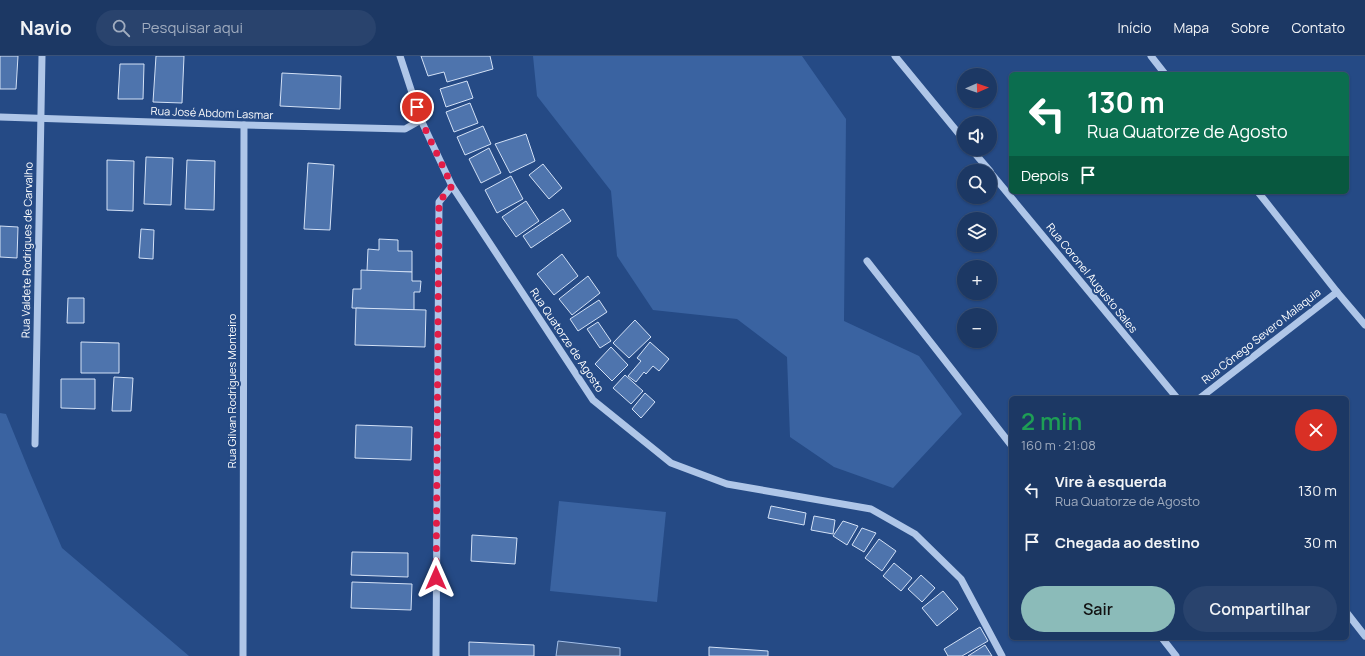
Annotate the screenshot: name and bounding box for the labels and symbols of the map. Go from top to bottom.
north arrow [957,68,997,108]
pin [400,90,434,124]
street label: Rua José Abdom Lasmar [150,103,274,122]
street label: Rua Valdete Rodrigues de Carvalho [17,161,36,338]
street label: Rua Coronel Augusto Sales [1043,220,1141,336]
street label: Rua Cônego Severo Malaquia [1198,284,1323,387]
street label: Rua Quatorze de Agosto [527,285,608,395]
street label: Rua Gilvan Rodrigues Monteiro [224,313,239,468]
position arrow [415,557,457,599]

